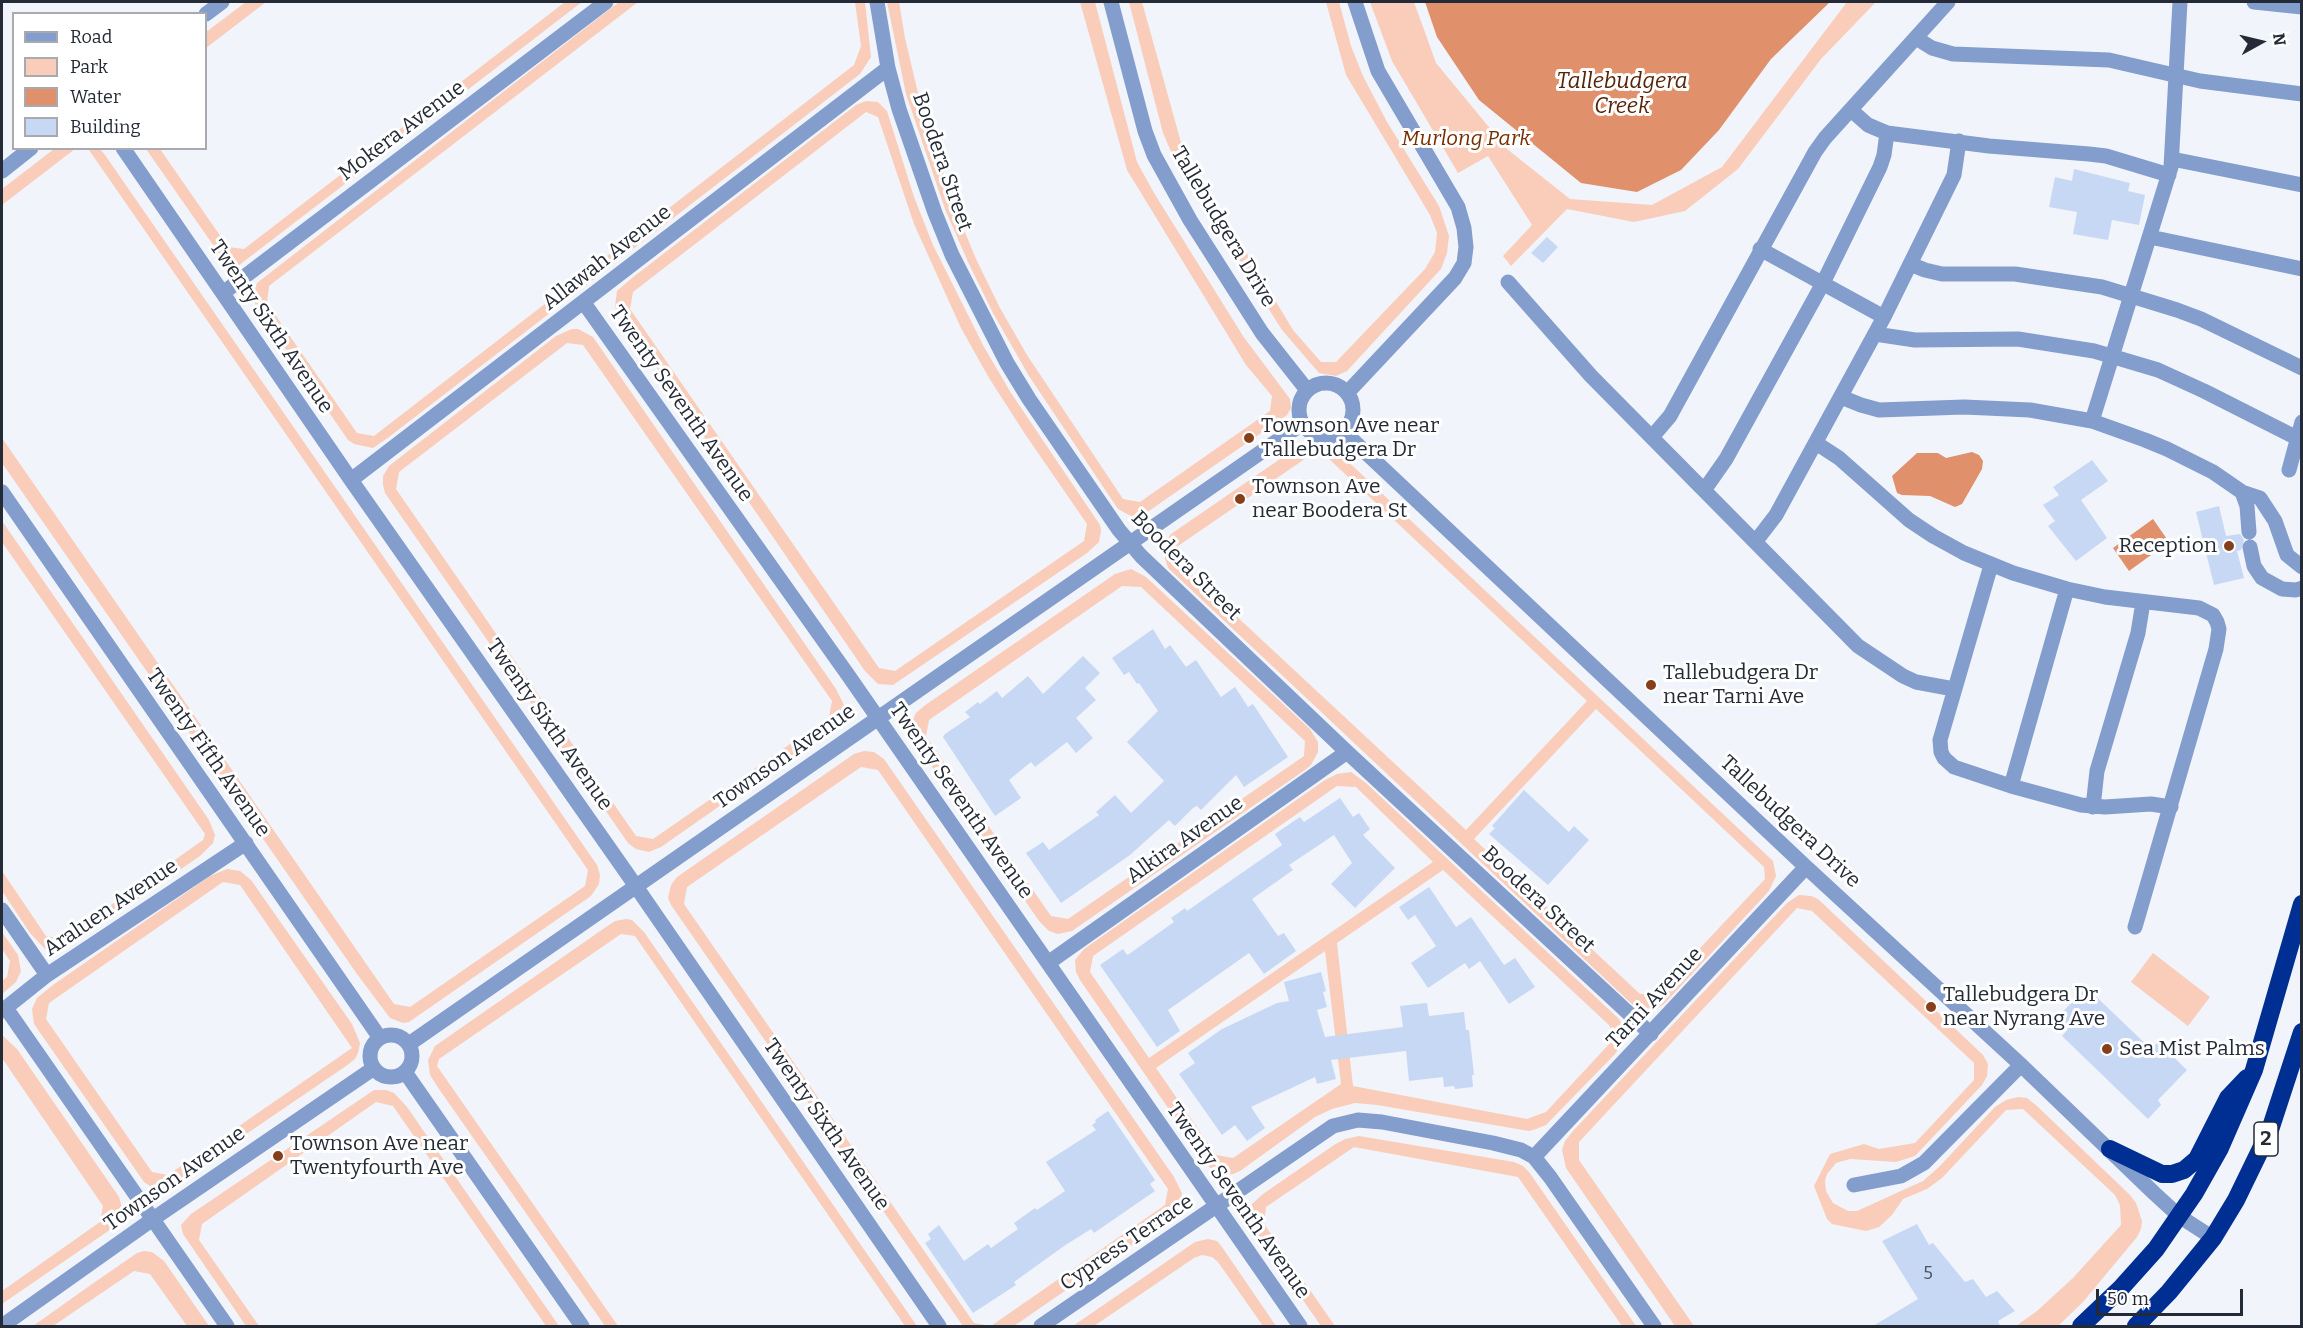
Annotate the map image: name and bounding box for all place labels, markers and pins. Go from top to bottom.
place label: Townson Ave near Tallebudgera Dr [1261,413,1439,463]
marker: Townson Ave near Tallebudgera Dr [1242,431,1256,445]
place label: Townson Ave near Boodera St [1252,474,1407,524]
marker: Townson Ave near Boodera St [1233,492,1247,506]
place label: Reception [2119,533,2217,559]
marker: Reception [2222,539,2236,553]
place label: Tallebudgera Dr near Tarni Ave [1663,660,1818,710]
marker: Tallebudgera Dr near Tarni Ave [1644,678,1658,692]
place label: Tallebudgera Dr near Nyrang Ave [1943,982,2105,1032]
marker: Tallebudgera Dr near Nyrang Ave [1924,1000,1938,1014]
place label: Sea Mist Palms [2119,1036,2265,1062]
marker: Sea Mist Palms [2100,1042,2114,1056]
place label: Townson Ave near Twentyfourth Ave [290,1131,468,1181]
marker: Townson Ave near Twentyfourth Ave [271,1149,285,1163]

